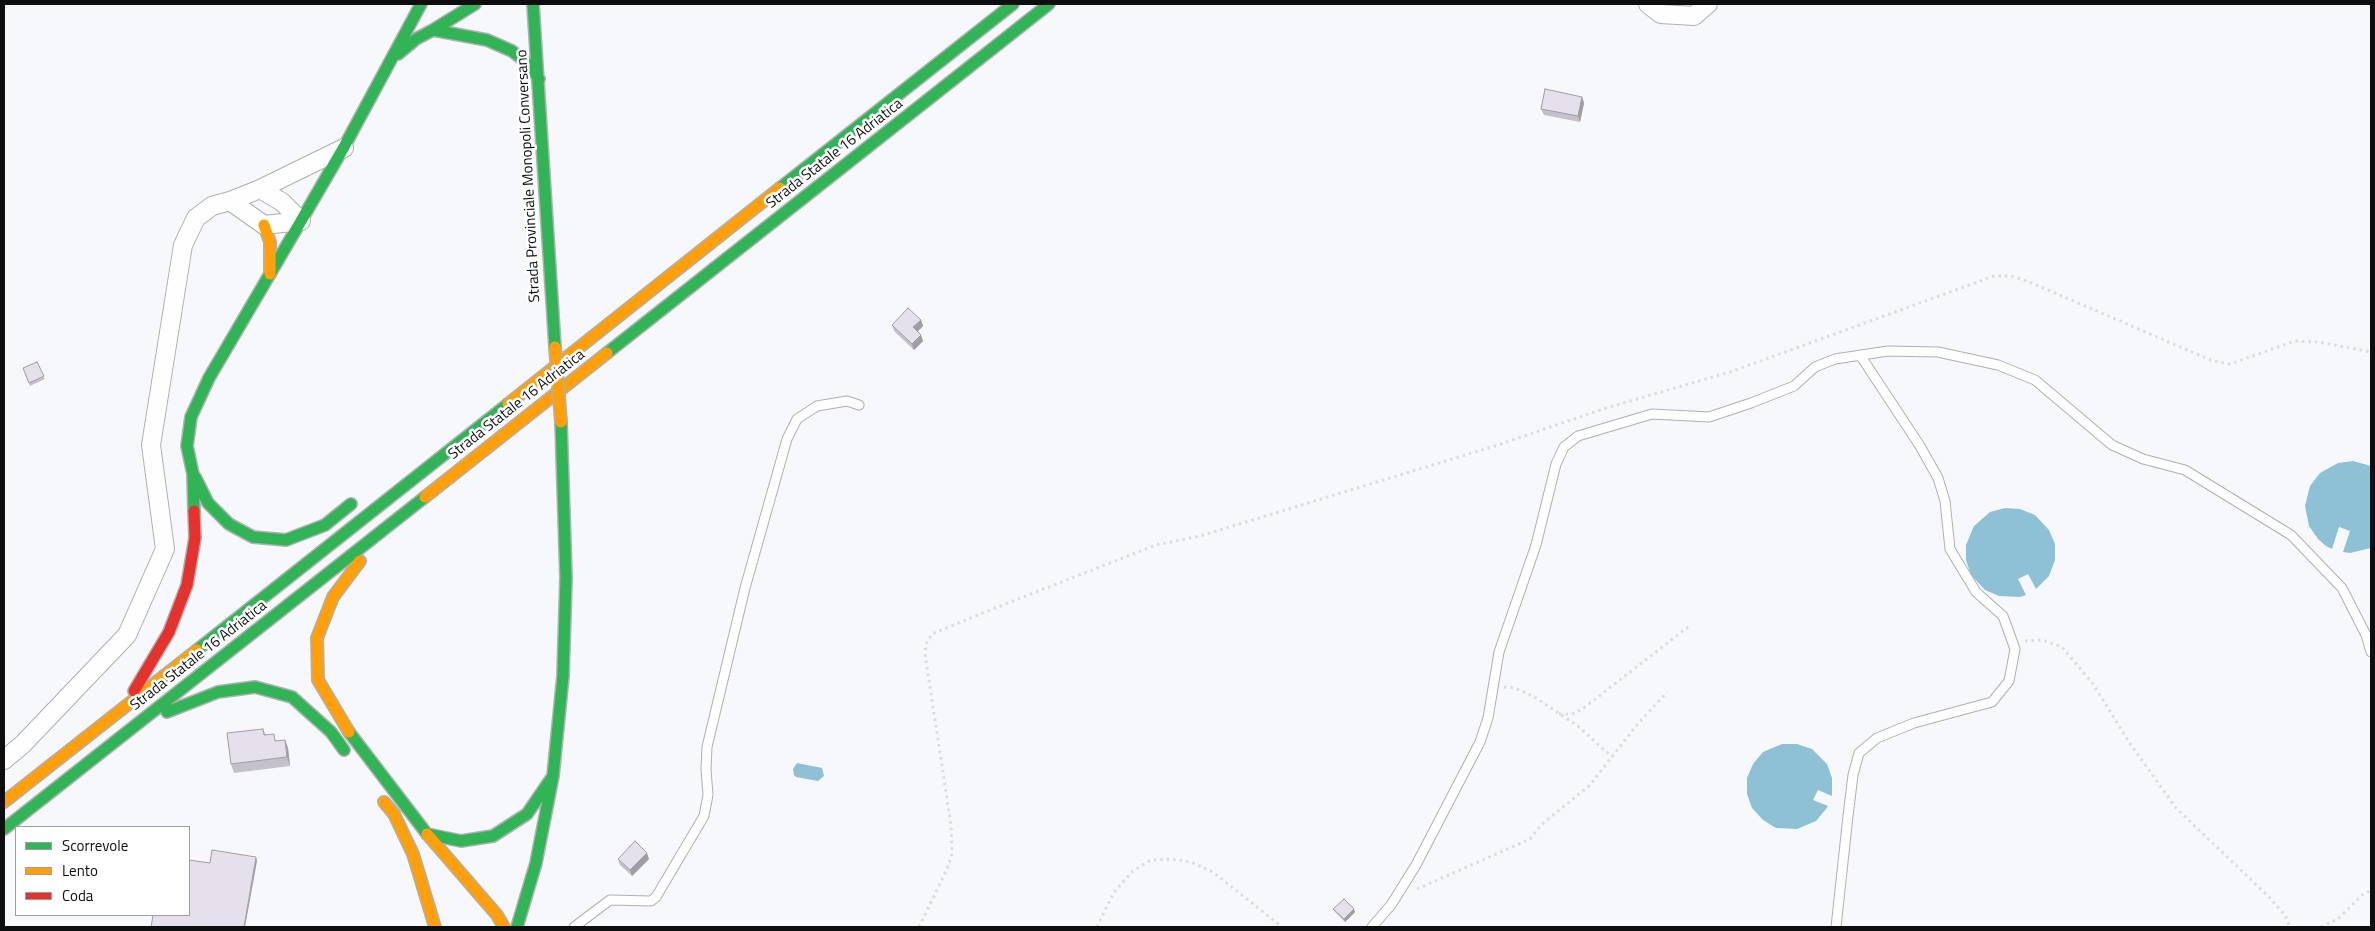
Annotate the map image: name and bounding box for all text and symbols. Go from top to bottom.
street label: Strada Provinciale Monopoli Conversano [513,49,545,303]
street label: Strada Statale 16 Adriatica [763,95,907,213]
street label: Strada Statale 16 Adriatica [445,346,589,464]
street label: Strada Statale 16 Adriatica [127,597,271,715]
legend [15,826,190,916]
text: Scorrevole [62,834,128,857]
text: Lento [62,859,98,882]
text: Coda [62,884,93,907]

